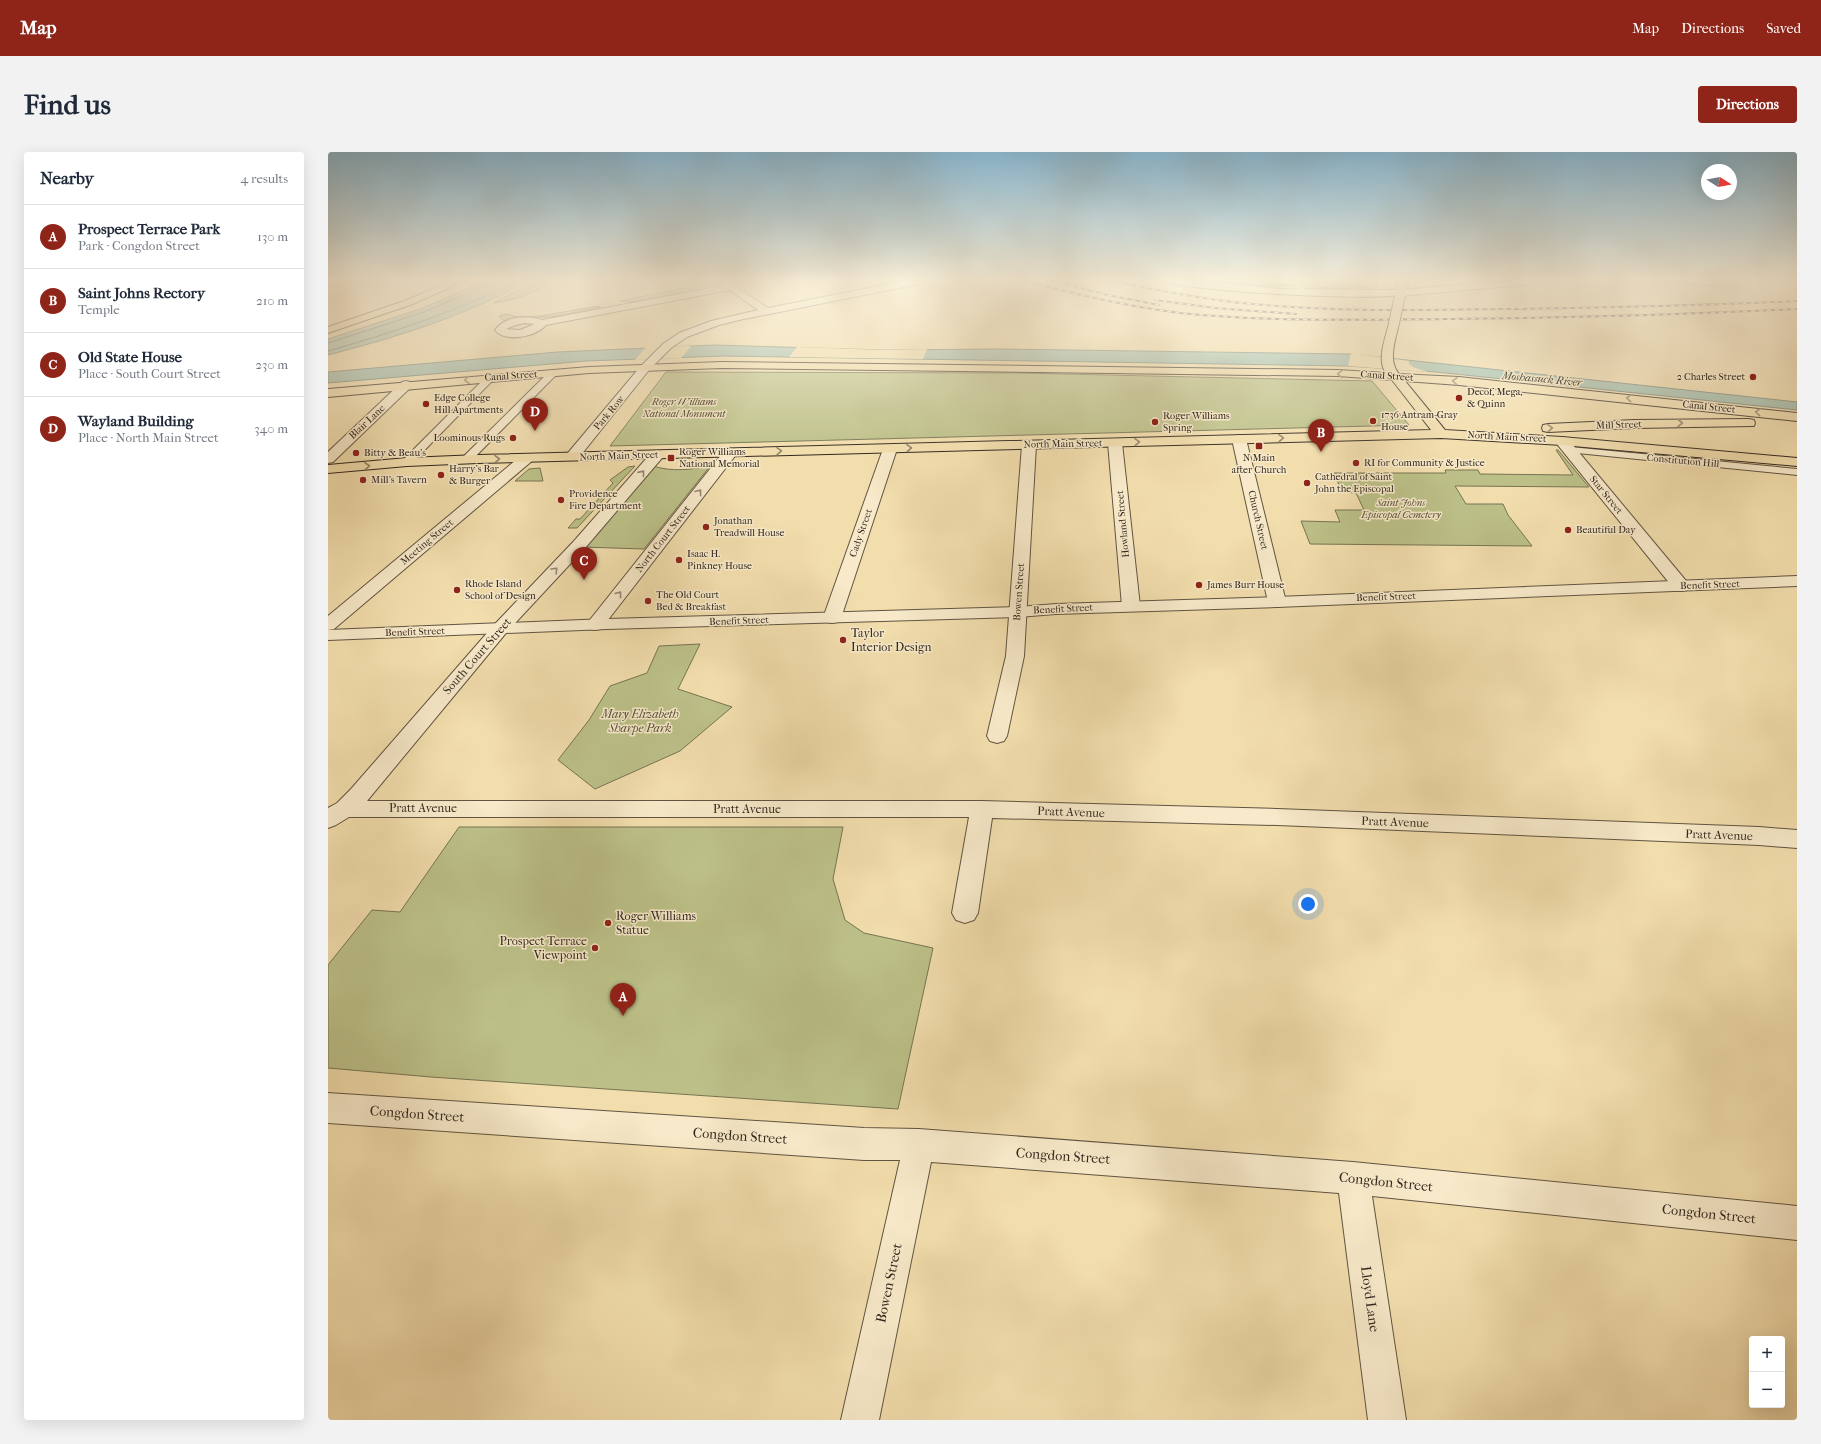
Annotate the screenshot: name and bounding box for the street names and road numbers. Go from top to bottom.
street label: Canal Street [484,368,538,384]
street label: Canal Street [1360,368,1414,384]
street label: Park Row [591,393,627,433]
street label: Canal Street [1682,398,1736,416]
street label: Blair Lane [347,402,387,442]
street label: Mill Street [1596,418,1643,432]
street label: North Main Street [1467,429,1547,445]
street label: North Main Street [1023,437,1103,451]
street label: North Main Street [579,449,659,463]
street label: Constitution Hill [1646,452,1720,470]
street label: Star Street [1587,473,1625,517]
street label: Church Street [1245,489,1271,551]
street label: Howland Street [1114,490,1132,558]
street label: North Court Street [633,503,693,575]
street label: Cady Street [847,507,875,559]
street label: Meeting Street [398,516,456,568]
street label: Bowen Street [1011,562,1027,621]
street label: Benefit Street [1680,578,1741,592]
street label: Benefit Street [1356,590,1417,604]
street label: Benefit Street [1033,601,1094,617]
street label: South Court Street [440,614,515,697]
street label: Benefit Street [709,614,770,628]
street label: Benefit Street [385,625,446,639]
street label: Pratt Avenue [389,801,457,815]
street label: Pratt Avenue [713,802,781,816]
street label: Pratt Avenue [1037,804,1105,820]
street label: Pratt Avenue [1361,814,1429,830]
street label: Pratt Avenue [1685,827,1753,843]
street label: Congdon Street [369,1102,465,1126]
street label: Congdon Street [692,1124,788,1148]
street label: Congdon Street [1015,1144,1111,1168]
street label: Congdon Street [1338,1169,1434,1195]
street label: Congdon Street [1661,1201,1757,1227]
street label: Bowen Street [872,1242,906,1324]
street label: Lloyd Lane [1357,1265,1383,1333]

